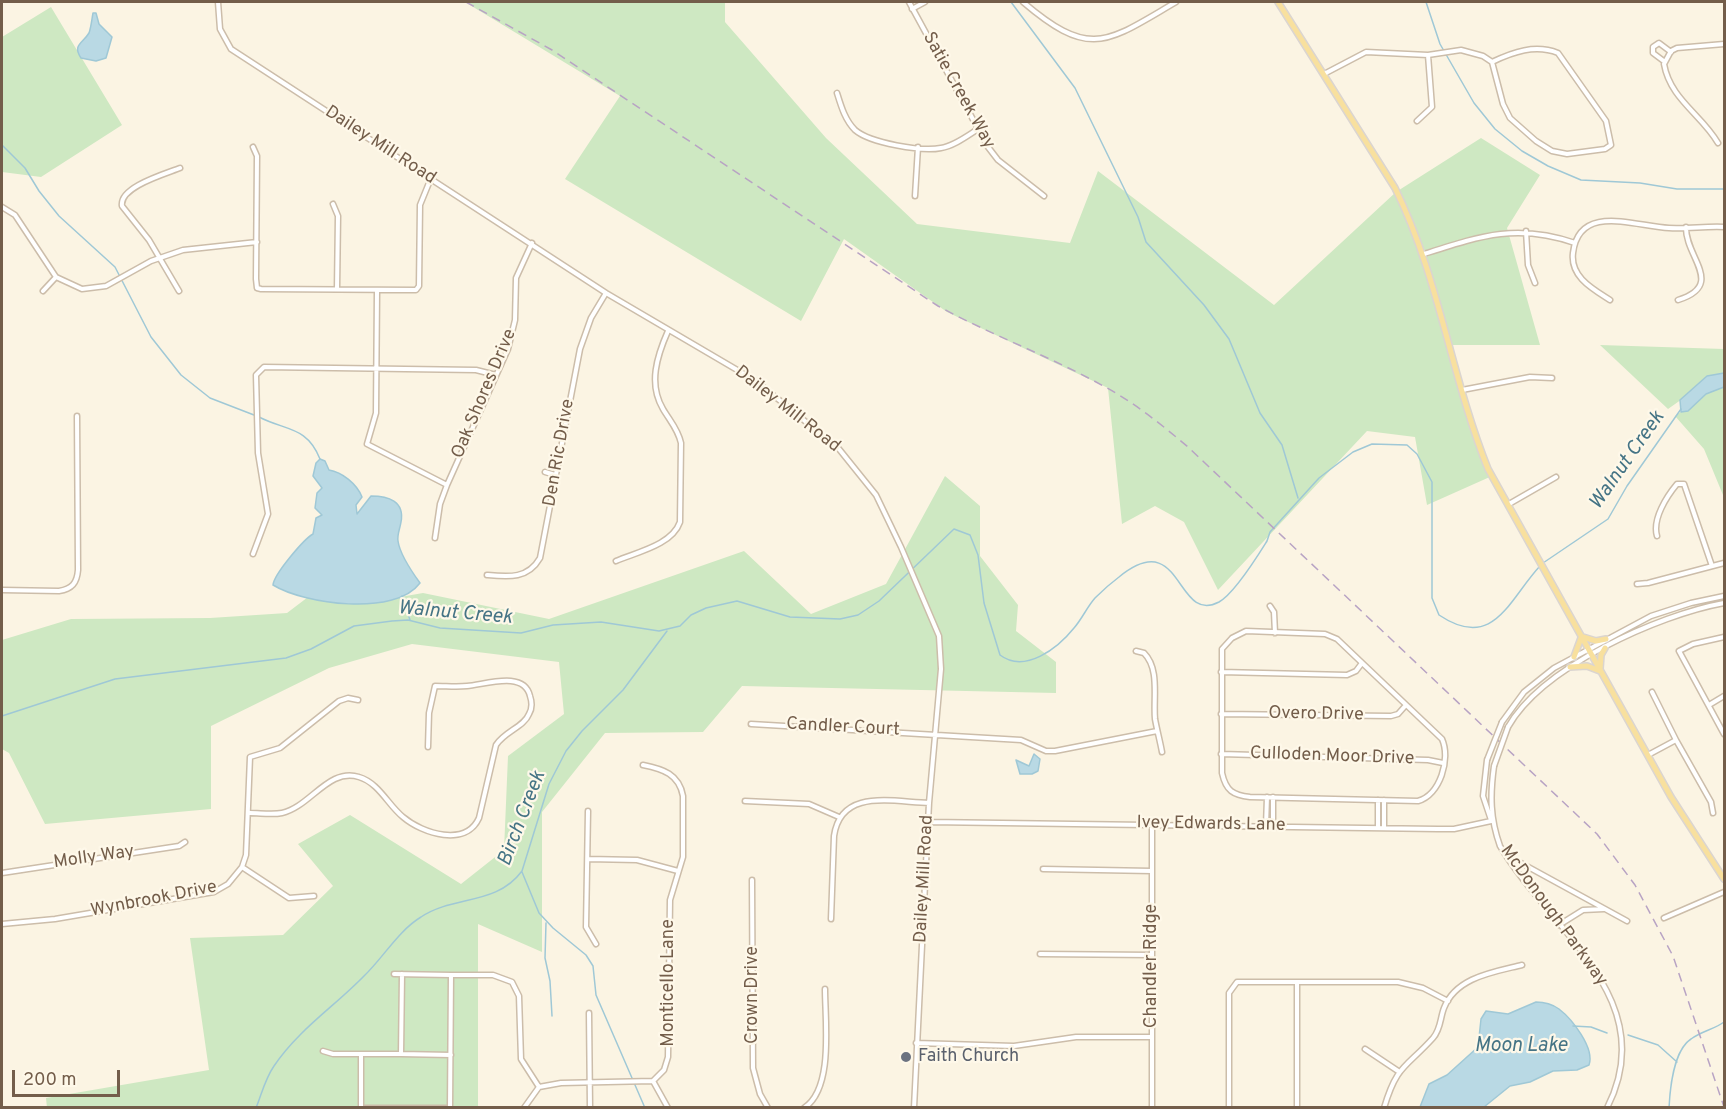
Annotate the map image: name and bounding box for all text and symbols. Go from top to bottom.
street label: Satie Creek Way [917,29,999,153]
street label: Dailey Mill Road [320,102,440,190]
street label: Oak Shores Drive [448,326,522,462]
street label: Dailey Mill Road [730,362,844,458]
street label: Den Ric Drive [540,398,580,508]
water label: Walnut Creek [1585,407,1671,515]
water label: Walnut Creek [397,597,513,631]
street label: Overo Drive [1268,703,1364,727]
street label: Candler Court [786,714,900,742]
street label: Culloden Moor Drive [1249,743,1415,771]
water label: Birch Creek [494,768,552,870]
street label: Ivey Edwards Lane [1136,813,1286,837]
street label: Dailey Mill Road [911,814,939,944]
street label: McDonough Parkway [1495,841,1611,991]
street label: Molly Way [52,842,136,874]
street label: Wynbrook Drive [89,877,219,923]
street label: Chandler Ridge [1141,904,1163,1028]
street label: Monticello Lane [658,919,680,1047]
street label: Crown Drive [742,946,764,1044]
water label: Moon Lake [1475,1035,1567,1059]
place label: Faith Church [918,1046,1019,1068]
marker: Faith Church [899,1050,913,1064]
scale bar [15,1058,123,1096]
text: 200 m [23,1069,76,1092]

